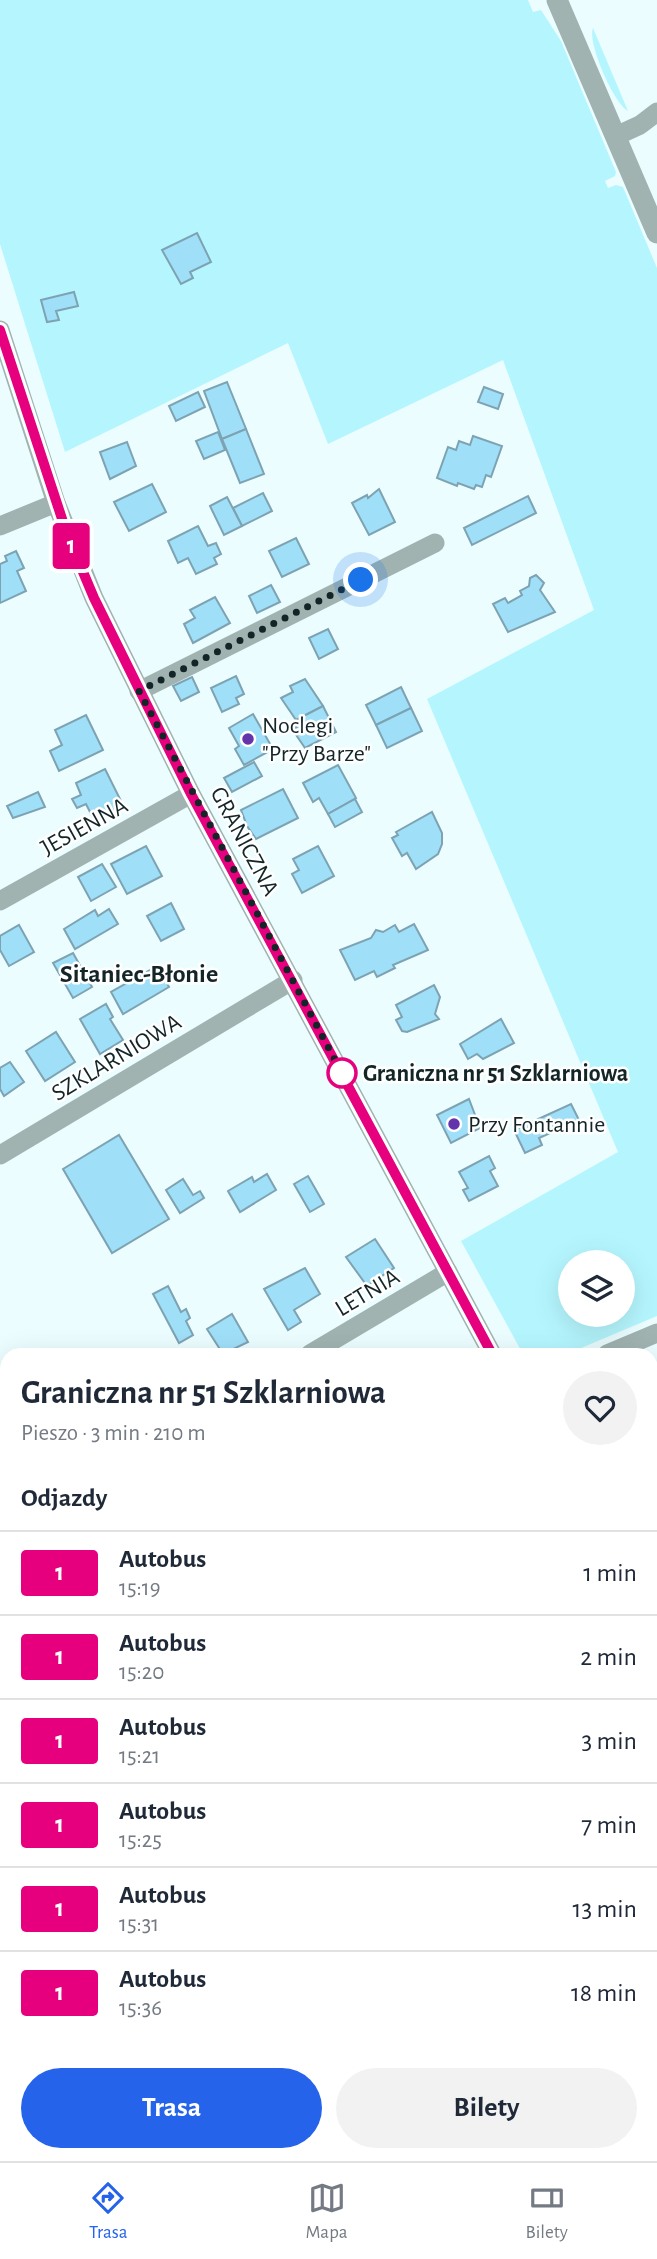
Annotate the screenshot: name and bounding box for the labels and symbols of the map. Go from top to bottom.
line badge: 1 [48,523,94,569]
your location [343,562,378,597]
place label: Noclegi "Przy Barze" [262,714,371,766]
marker: Noclegi "Przy Barze" [240,731,256,747]
street label: GRANICZNA [205,783,283,900]
street label: JESIENNA [37,793,132,860]
district label: Sitaniec-Błonie [60,961,218,987]
street label: SZKLARNIOWA [48,1010,186,1106]
marker: Graniczna nr 51 Szklarniowa [327,1058,357,1088]
place label: Graniczna nr 51 Szklarniowa [363,1062,628,1086]
place label: Przy Fontannie [468,1113,605,1137]
marker: Przy Fontannie [446,1116,462,1132]
street label: LETNIA [331,1264,404,1321]

